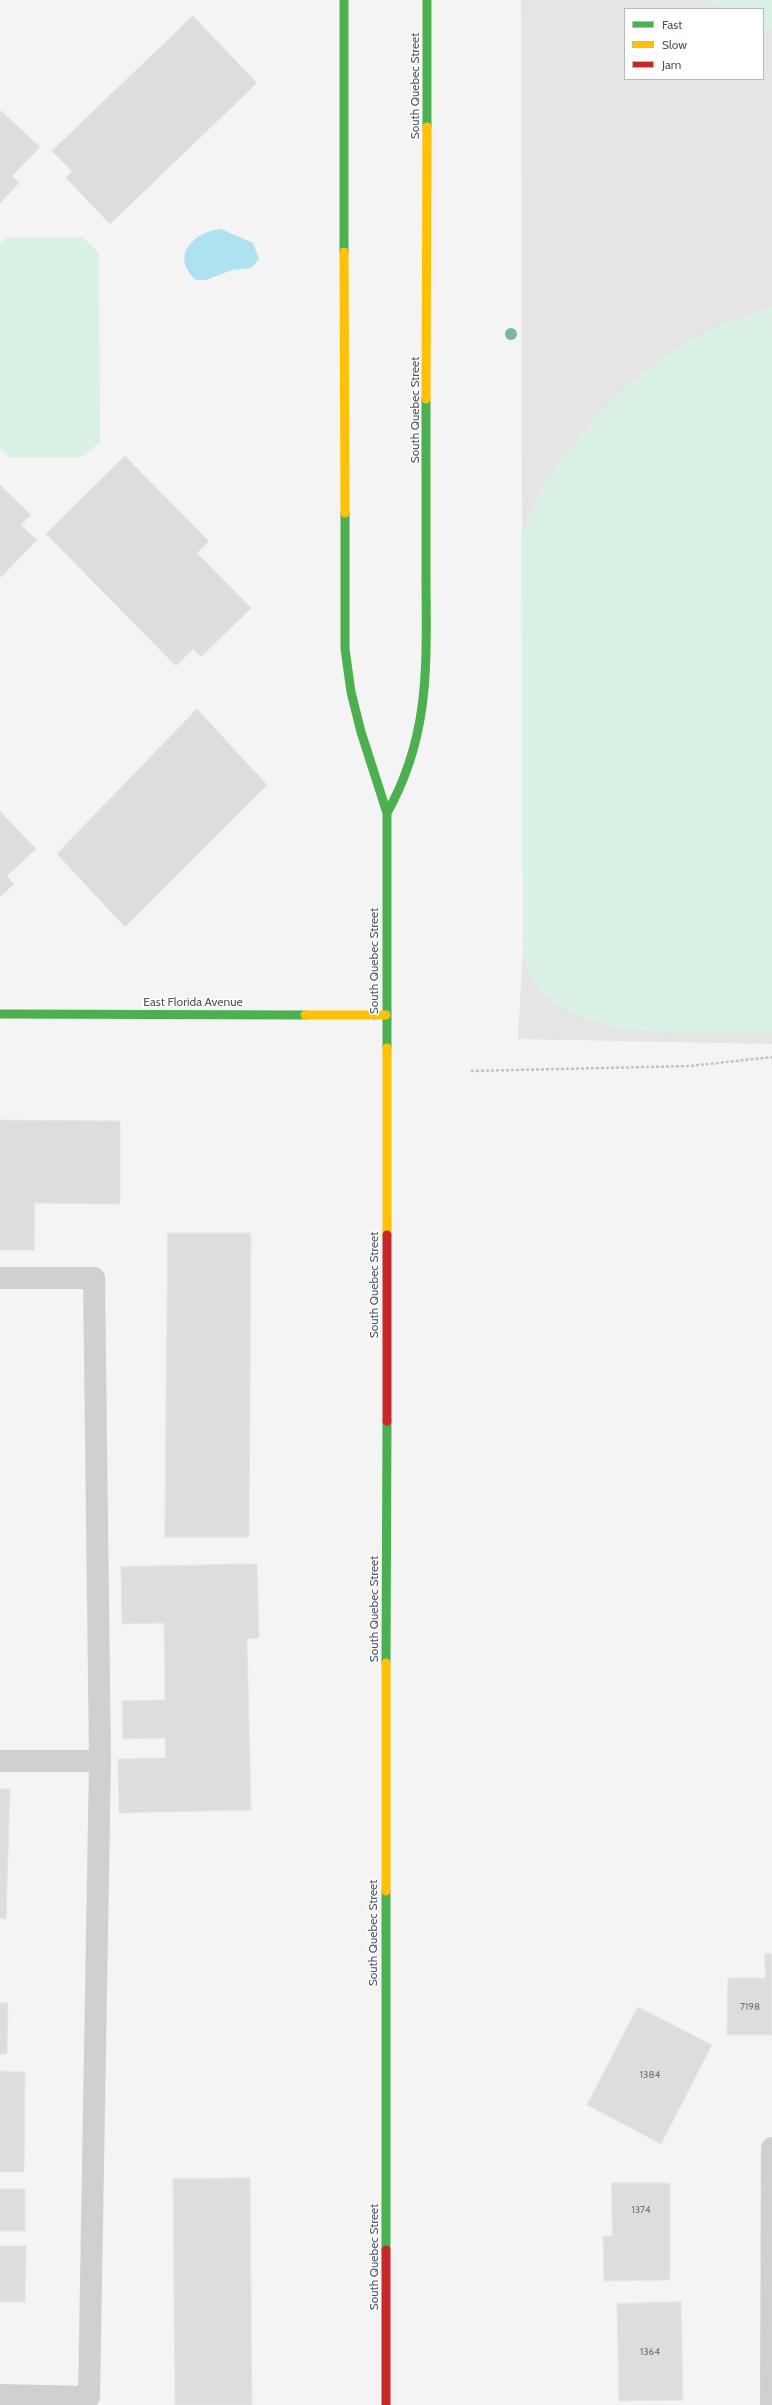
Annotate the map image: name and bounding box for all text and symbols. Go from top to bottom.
legend [624,8,764,80]
text: Fast [662,17,682,32]
street label: South Quebec Street [408,33,422,139]
text: Slow [662,37,687,52]
text: Jam [662,57,681,72]
street label: South Quebec Street [408,357,422,463]
street label: South Quebec Street [367,908,381,1014]
street label: East Florida Avenue [143,995,243,1009]
street label: South Quebec Street [367,1232,381,1338]
street label: South Quebec Street [367,1556,381,1662]
street label: South Quebec Street [366,1880,380,1986]
house number: 7198 [740,2001,760,2013]
house number: 1384 [640,2069,660,2081]
street label: South Quebec Street [367,2204,381,2310]
house number: 1374 [631,2204,651,2216]
house number: 1364 [640,2346,660,2358]

